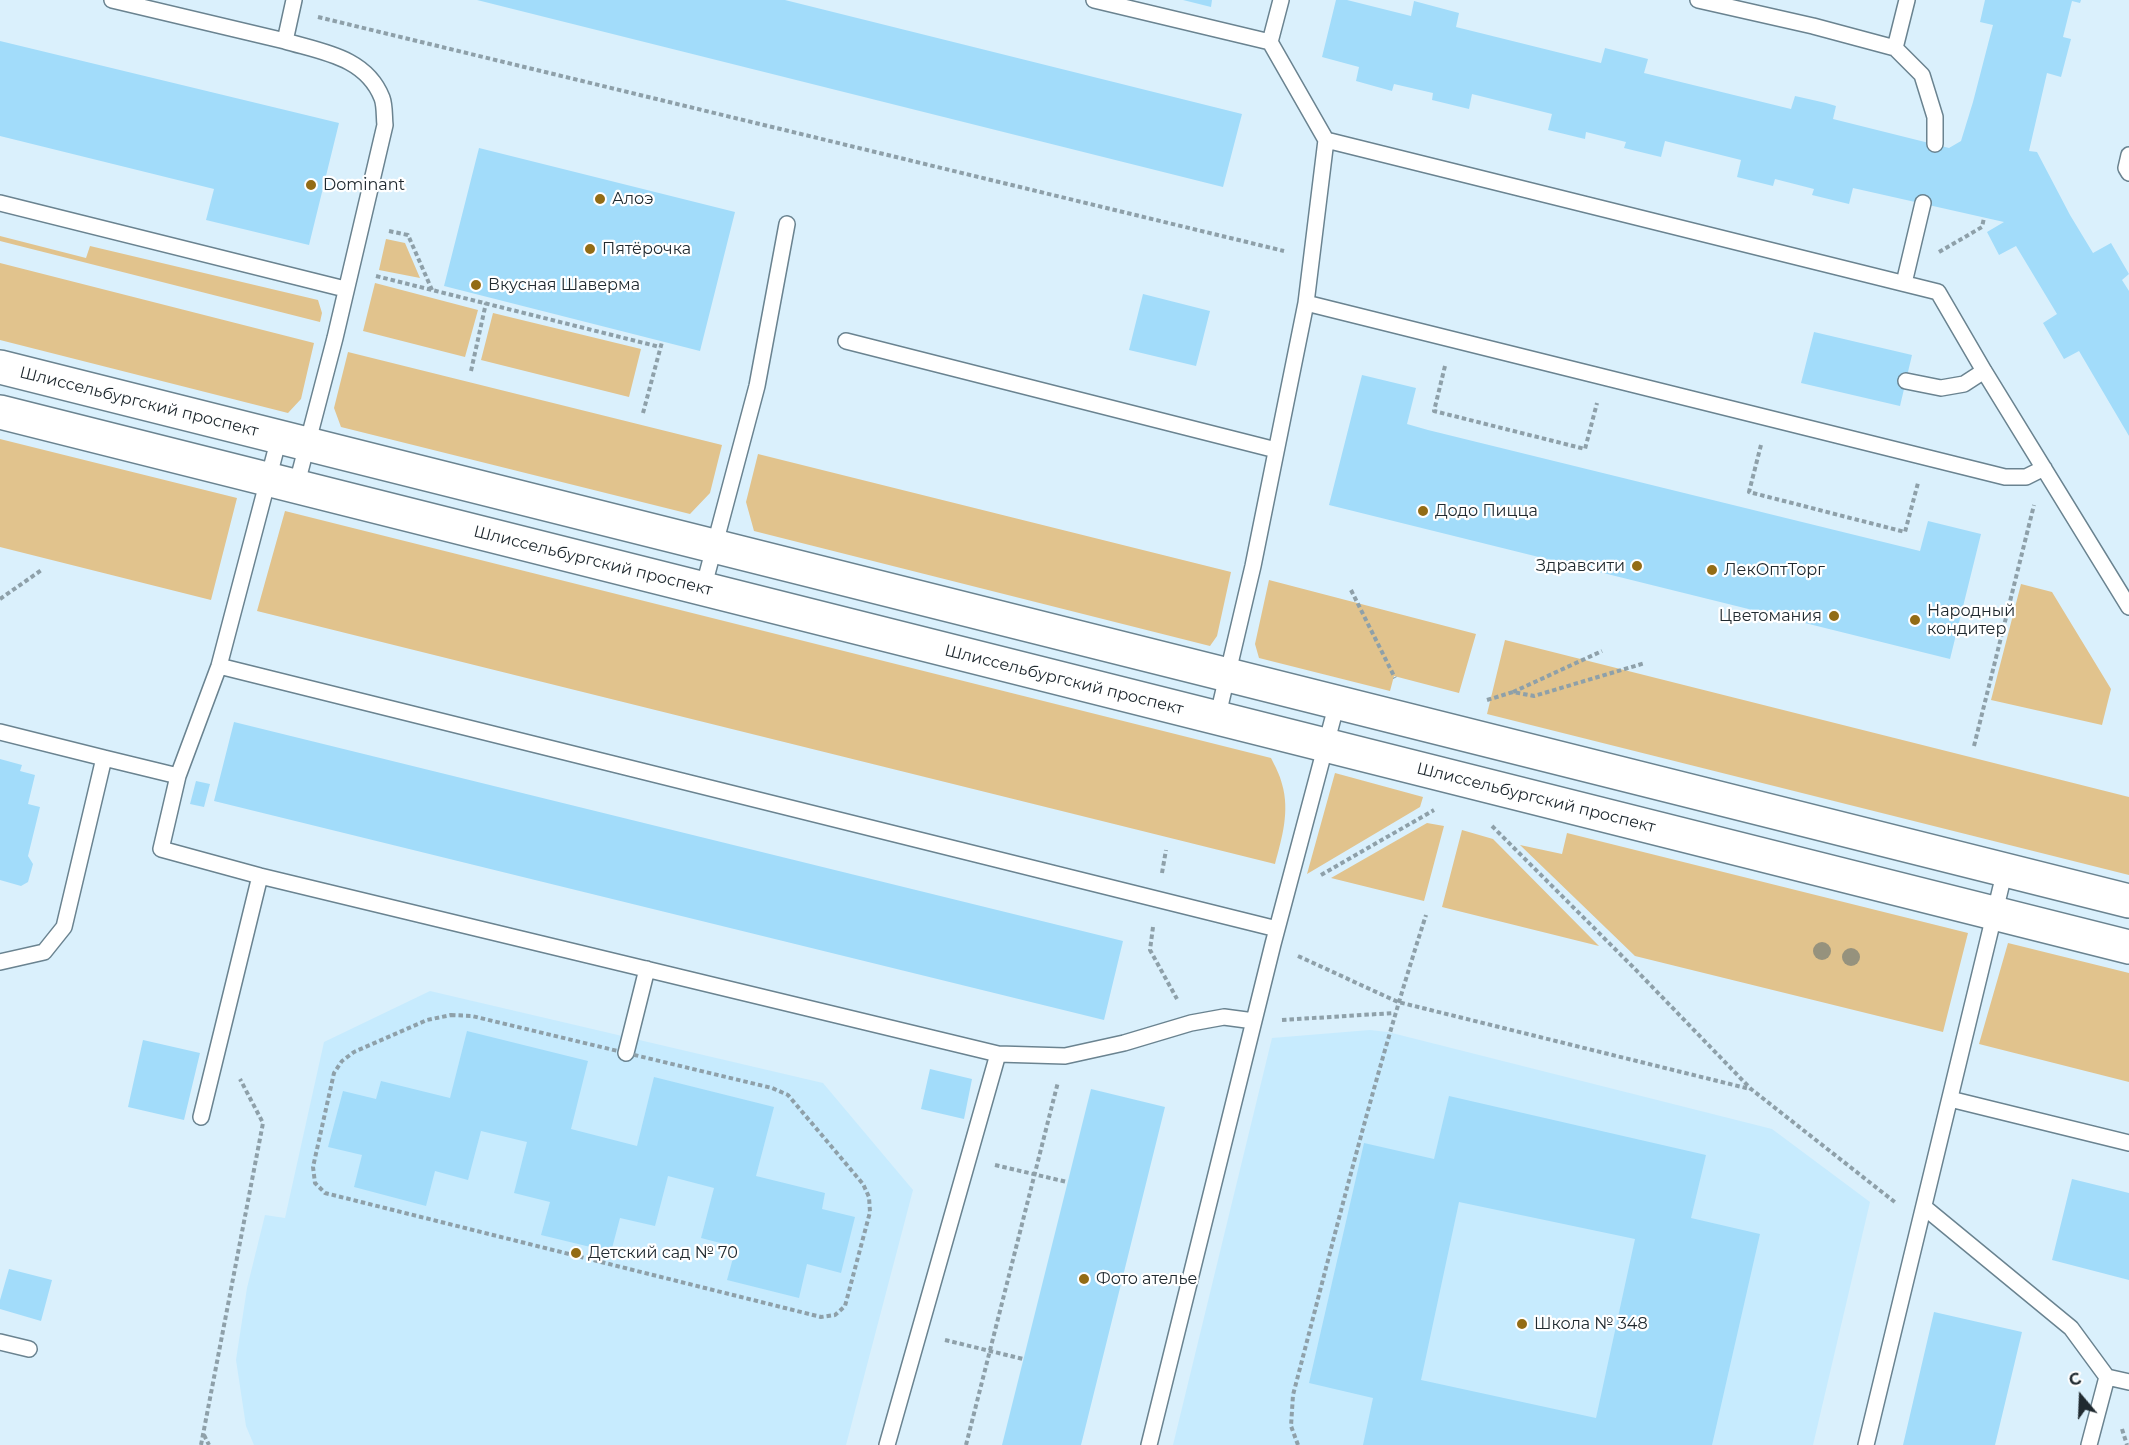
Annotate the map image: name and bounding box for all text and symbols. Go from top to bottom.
place label: Dominant [323,175,405,195]
marker: Dominant [304,178,318,192]
place label: Алоэ [612,189,653,209]
marker: Алоэ [593,192,607,206]
place label: Пятёрочка [602,239,691,259]
marker: Пятёрочка [583,242,597,256]
place label: Вкусная Шаверма [488,275,640,295]
marker: Вкусная Шаверма [469,278,483,292]
street label: Шлиссельбургский проспект [18,363,260,441]
place label: Додо Пицца [1435,501,1538,521]
marker: Додо Пицца [1416,504,1430,518]
street label: Шлиссельбургский проспект [472,522,714,600]
place label: Здравсити [1536,556,1625,576]
marker: Здравсити [1630,559,1644,573]
place label: ЛекОптТорг [1724,560,1825,580]
marker: ЛекОптТорг [1705,563,1719,577]
place label: Народный кондитер [1927,601,2015,639]
place label: Цветомания [1719,606,1822,626]
marker: Цветомания [1827,609,1841,623]
marker: Народный кондитер [1908,613,1922,627]
street label: Шлиссельбургский проспект [943,641,1185,719]
street label: Шлиссельбургский проспект [1415,759,1657,837]
place label: Детский сад № 70 [588,1243,738,1263]
marker: Детский сад № 70 [569,1246,583,1260]
place label: Фото ателье [1096,1269,1197,1289]
marker: Фото ателье [1077,1272,1091,1286]
place label: Школа № 348 [1534,1314,1648,1334]
marker: Школа № 348 [1515,1317,1529,1331]
north arrow [2051,1367,2111,1427]
text: С [2066,1369,2084,1390]

